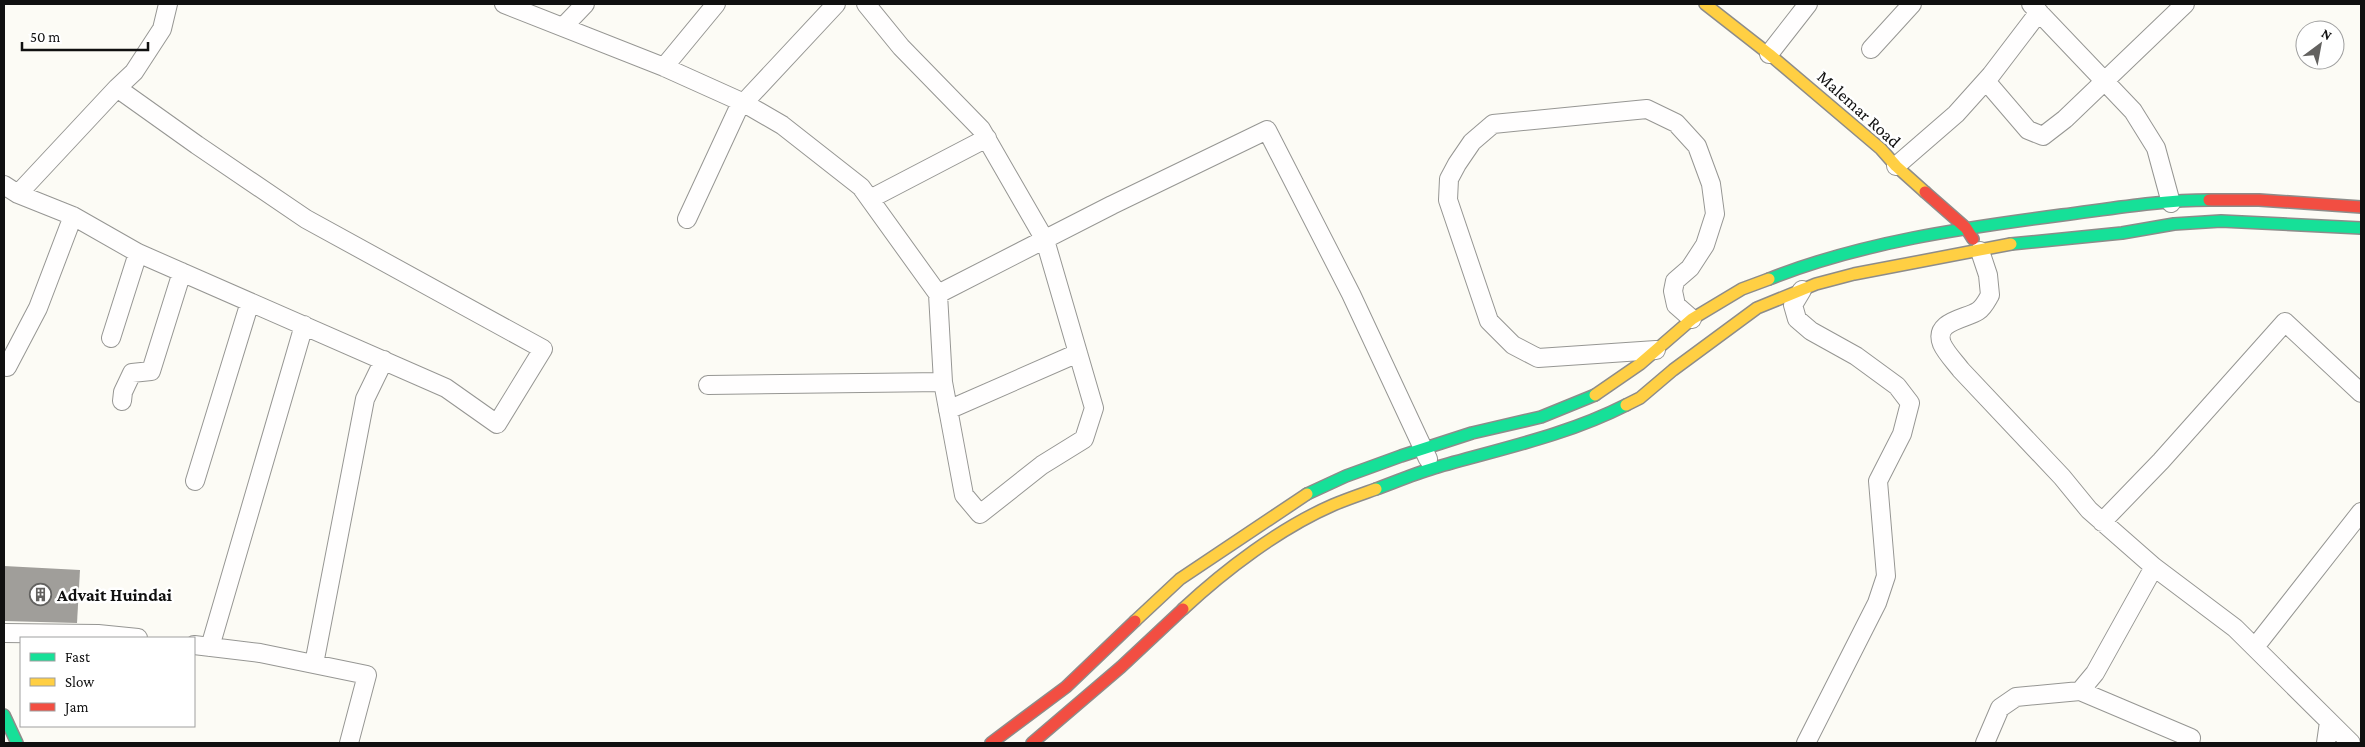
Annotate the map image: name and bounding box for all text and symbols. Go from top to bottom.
scale bar [22,20,149,52]
north arrow [2295,20,2345,70]
text: N [2319,25,2336,44]
text: 50 m [30,29,60,45]
street label: Malemar Road [1813,66,1905,152]
building icon: Advait Huindai [29,583,53,607]
place label: Advait Huindai [56,585,173,605]
legend [20,637,195,727]
text: Fast [65,649,91,665]
text: Slow [65,674,95,690]
text: Jam [63,699,88,716]

